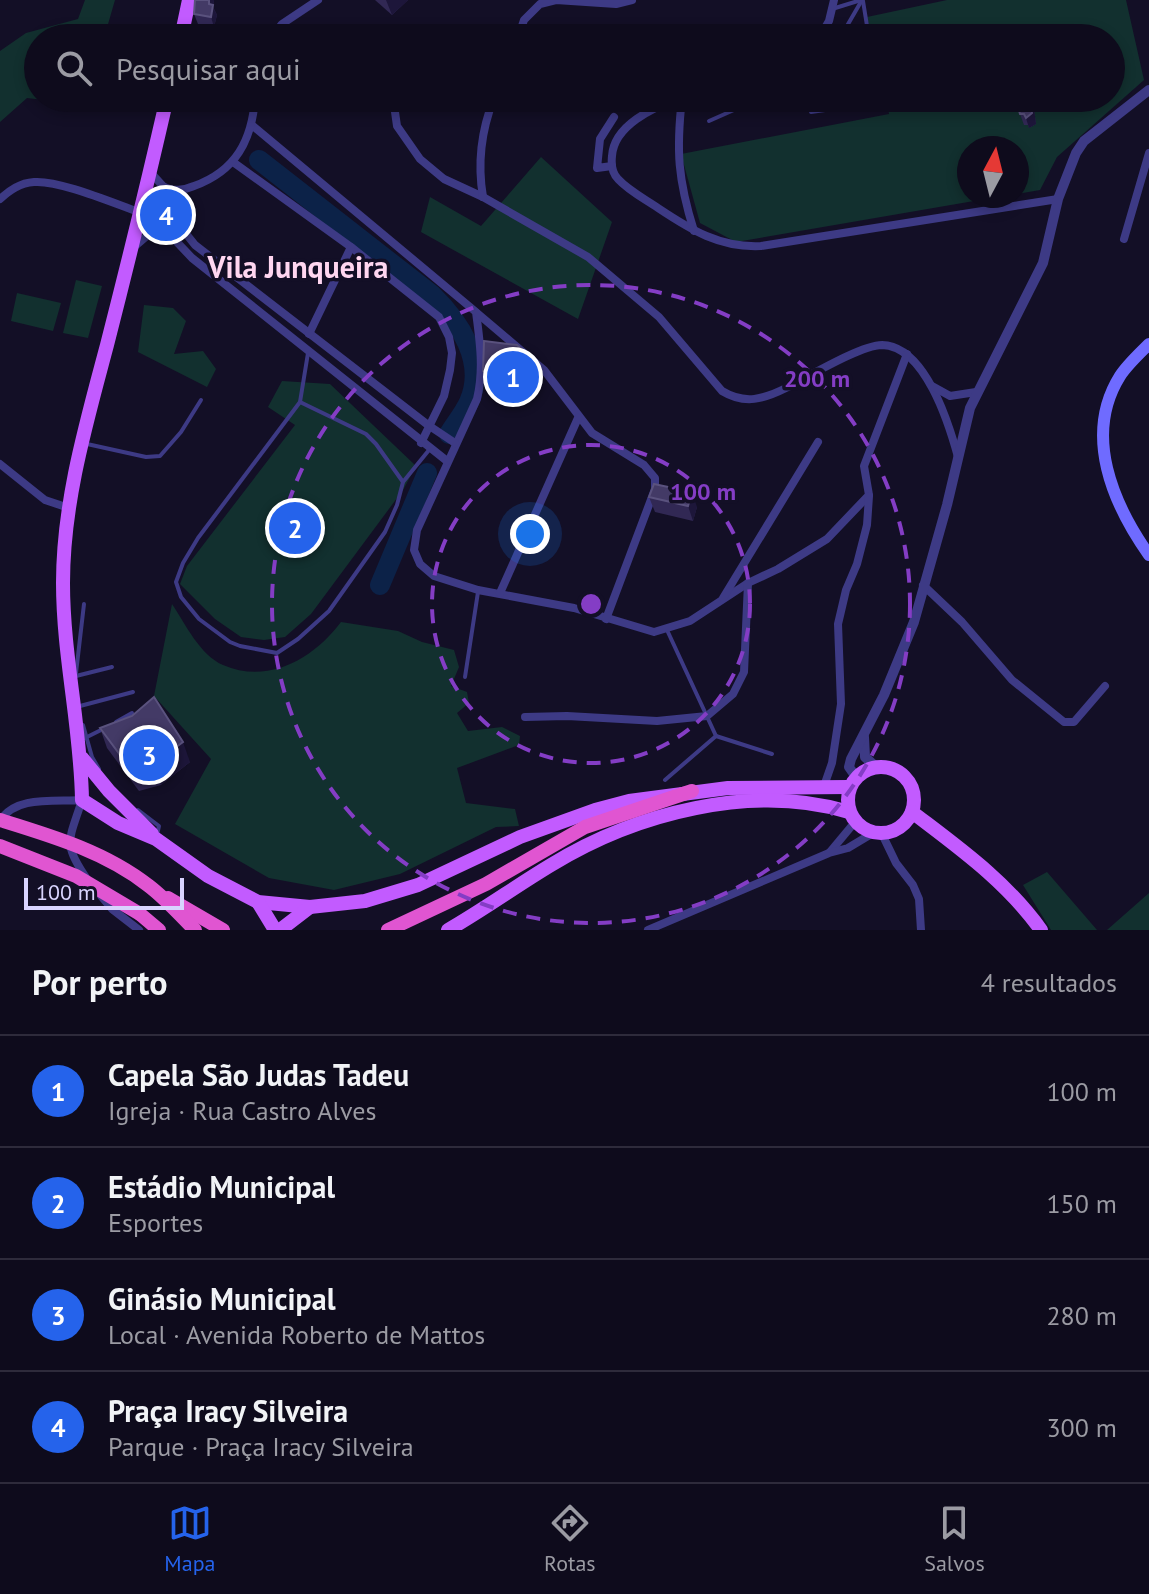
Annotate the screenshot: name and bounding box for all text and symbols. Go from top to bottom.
search box [24,24,1125,112]
icon: search [52,46,96,90]
text: Pesquisar aqui [116,49,301,88]
north arrow [957,136,1029,208]
pin: 4 [140,185,192,245]
district label: Vila Junqueira [207,247,388,286]
pin: 1 [487,347,539,407]
text: 200 m [784,363,850,394]
text: 100 m [670,476,736,507]
pin: 2 [269,498,321,558]
your location [510,514,550,554]
centre of rings [577,590,605,618]
pin: 3 [123,725,175,785]
scale bar [24,874,184,910]
text: 100 m [36,878,96,906]
text: Por perto [32,960,168,1004]
text: 4 resultados [981,966,1117,999]
text: Capela São Judas Tadeu [108,1055,409,1094]
text: 1 [51,1075,65,1108]
text: 100 m [1046,1075,1117,1108]
text: Igreja · Rua Castro Alves [108,1094,376,1127]
text: Estádio Municipal [108,1167,335,1206]
text: 2 [51,1187,65,1220]
text: 150 m [1046,1187,1117,1220]
text: Esportes [108,1206,203,1239]
text: Ginásio Municipal [108,1279,336,1318]
text: 3 [51,1299,65,1332]
text: 280 m [1046,1299,1117,1332]
text: Local · Avenida Roberto de Mattos [108,1318,485,1351]
text: Praça Iracy Silveira [108,1391,348,1430]
text: 4 [51,1411,65,1444]
text: 300 m [1046,1411,1117,1444]
text: Parque · Praça Iracy Silveira [108,1430,414,1463]
tab: Mapa [164,1501,215,1577]
tab: Rotas [544,1501,596,1577]
tab: Salvos [924,1501,985,1577]

